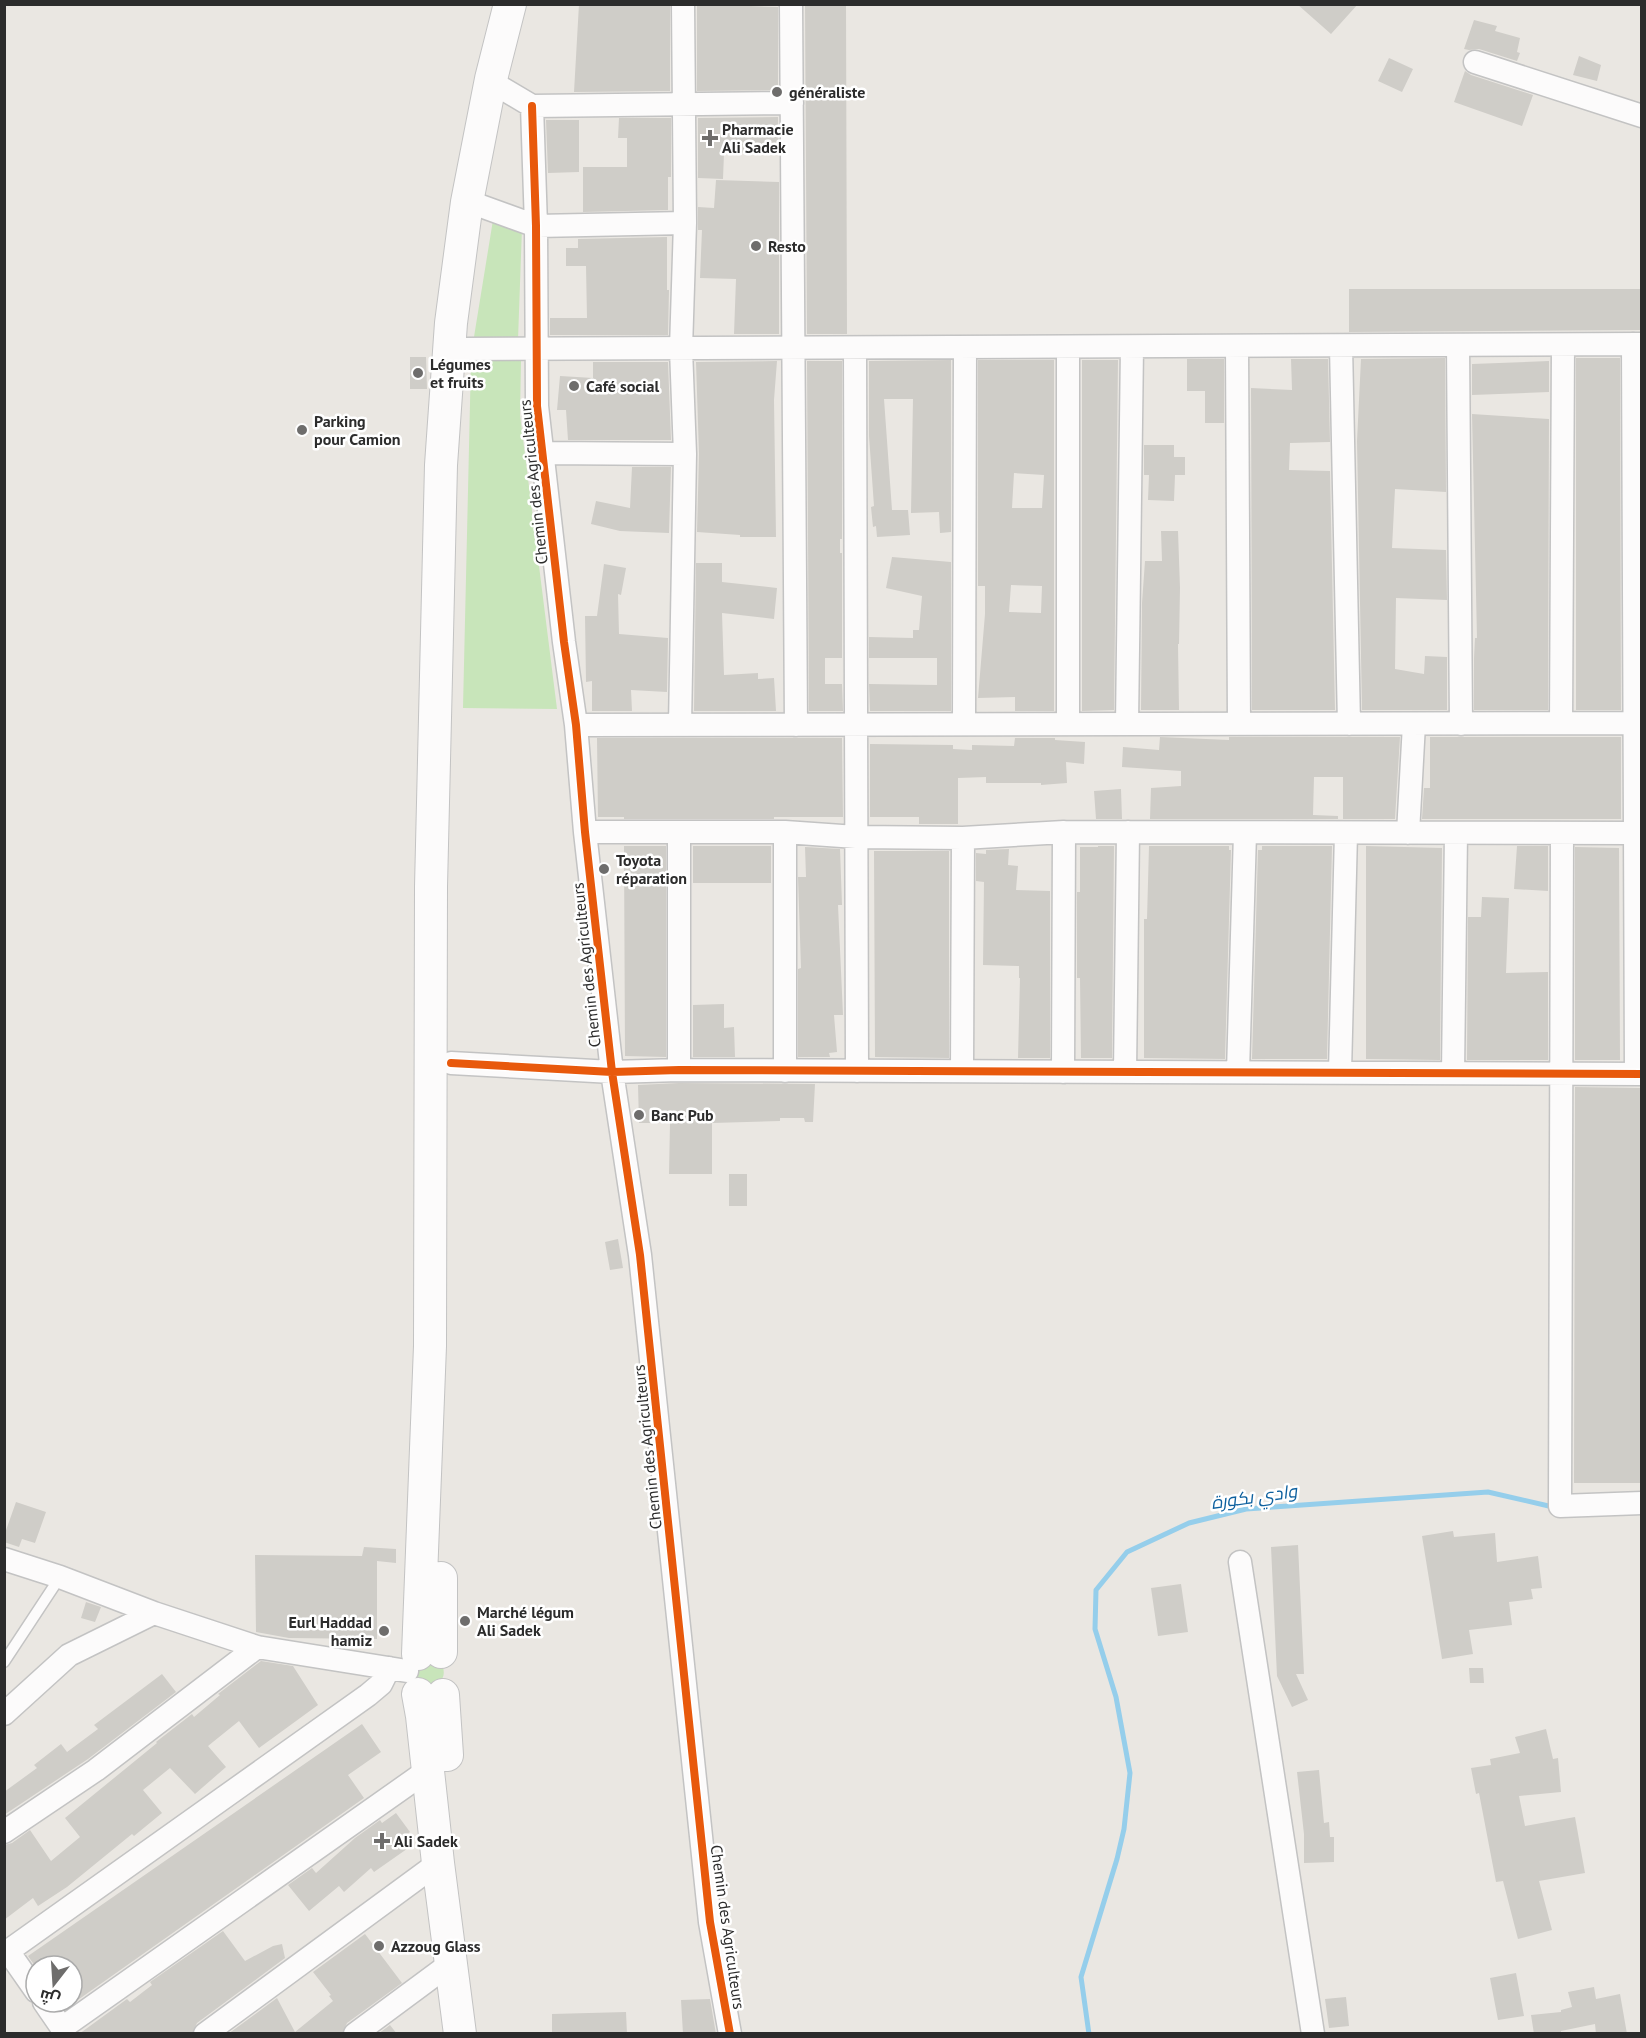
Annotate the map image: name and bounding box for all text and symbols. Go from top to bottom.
place label: généraliste [789,82,866,102]
marker: généraliste [770,85,784,99]
place label: Pharmacie Ali Sadek [722,119,794,157]
marker: Pharmacie Ali Sadek [703,131,717,145]
place label: Resto [768,236,806,256]
marker: Resto [749,239,763,253]
place label: Légumes et fruits [430,354,491,392]
marker: Légumes et fruits [411,366,425,380]
place label: Café social [586,376,659,396]
marker: Café social [567,379,581,393]
street label: Chemin des Agriculteurs [514,398,552,565]
place label: Parking pour Camion [314,411,401,449]
marker: Parking pour Camion [295,423,309,437]
place label: Toyota réparation [616,850,687,888]
marker: Toyota réparation [597,862,611,876]
street label: Chemin des Agriculteurs [567,881,605,1048]
place label: Banc Pub [651,1105,714,1125]
marker: Banc Pub [632,1108,646,1122]
street label: Chemin des Agriculteurs [628,1363,666,1530]
water label: وادي بكورة [1209,1479,1300,1517]
place label: Marché légum Ali Sadek [477,1602,574,1640]
place label: Eurl Haddad hamiz [289,1612,372,1650]
marker: Marché légum Ali Sadek [458,1614,472,1628]
marker: Eurl Haddad hamiz [377,1624,391,1638]
place label: Ali Sadek [394,1831,458,1851]
marker: Ali Sadek [375,1834,389,1848]
street label: Chemin des Agriculteurs [707,1844,749,2011]
place label: Azzoug Glass [391,1936,481,1956]
marker: Azzoug Glass [372,1939,386,1953]
north arrow [24,1954,84,2014]
text: ش [37,1986,62,2011]

